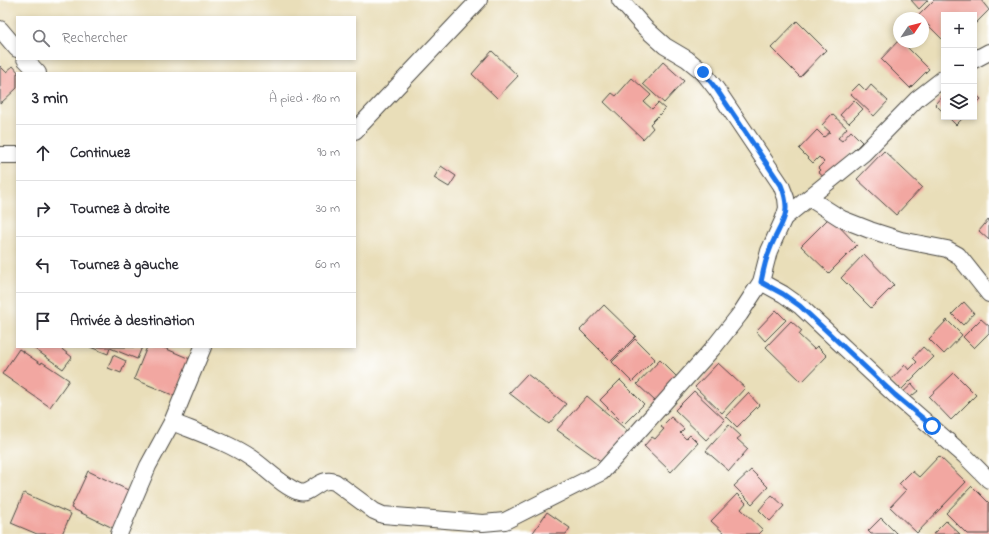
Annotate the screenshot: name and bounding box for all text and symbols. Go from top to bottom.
north arrow [893,12,929,48]
map controls [941,12,977,120]
button: + [941,12,977,48]
search box [16,16,356,60]
icon: search [30,27,52,49]
text: Rechercher [62,27,127,49]
button: − [941,48,977,84]
route end [694,63,712,81]
button: layers [941,84,977,120]
text: 3 min [32,86,68,111]
text: À pied · 180 m [269,89,340,108]
icon: ahead [32,142,54,164]
text: Continuez [70,142,130,164]
text: 90 m [317,143,340,162]
icon: right [32,198,54,220]
text: Tournez à droite [70,198,170,220]
text: 30 m [316,199,340,218]
icon: left [32,254,54,276]
text: Tournez à gauche [70,254,178,276]
text: 60 m [315,255,340,274]
icon: arrive [32,310,54,332]
text: Arrivée à destination [70,310,195,332]
route start [923,417,941,435]

